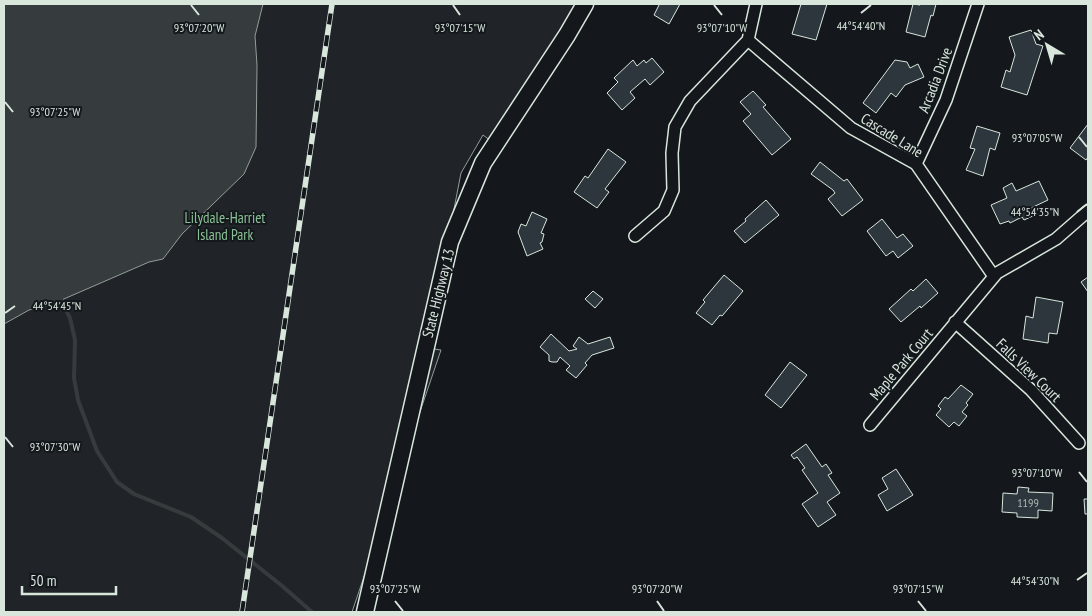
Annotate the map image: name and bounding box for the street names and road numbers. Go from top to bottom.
street label: Arcadia Drive [914,45,956,115]
street label: Cascade Lane [857,108,927,162]
street label: State Highway 13 [418,247,458,339]
street label: Maple Park Court [865,324,937,404]
street label: Falls View Court [992,334,1066,406]

